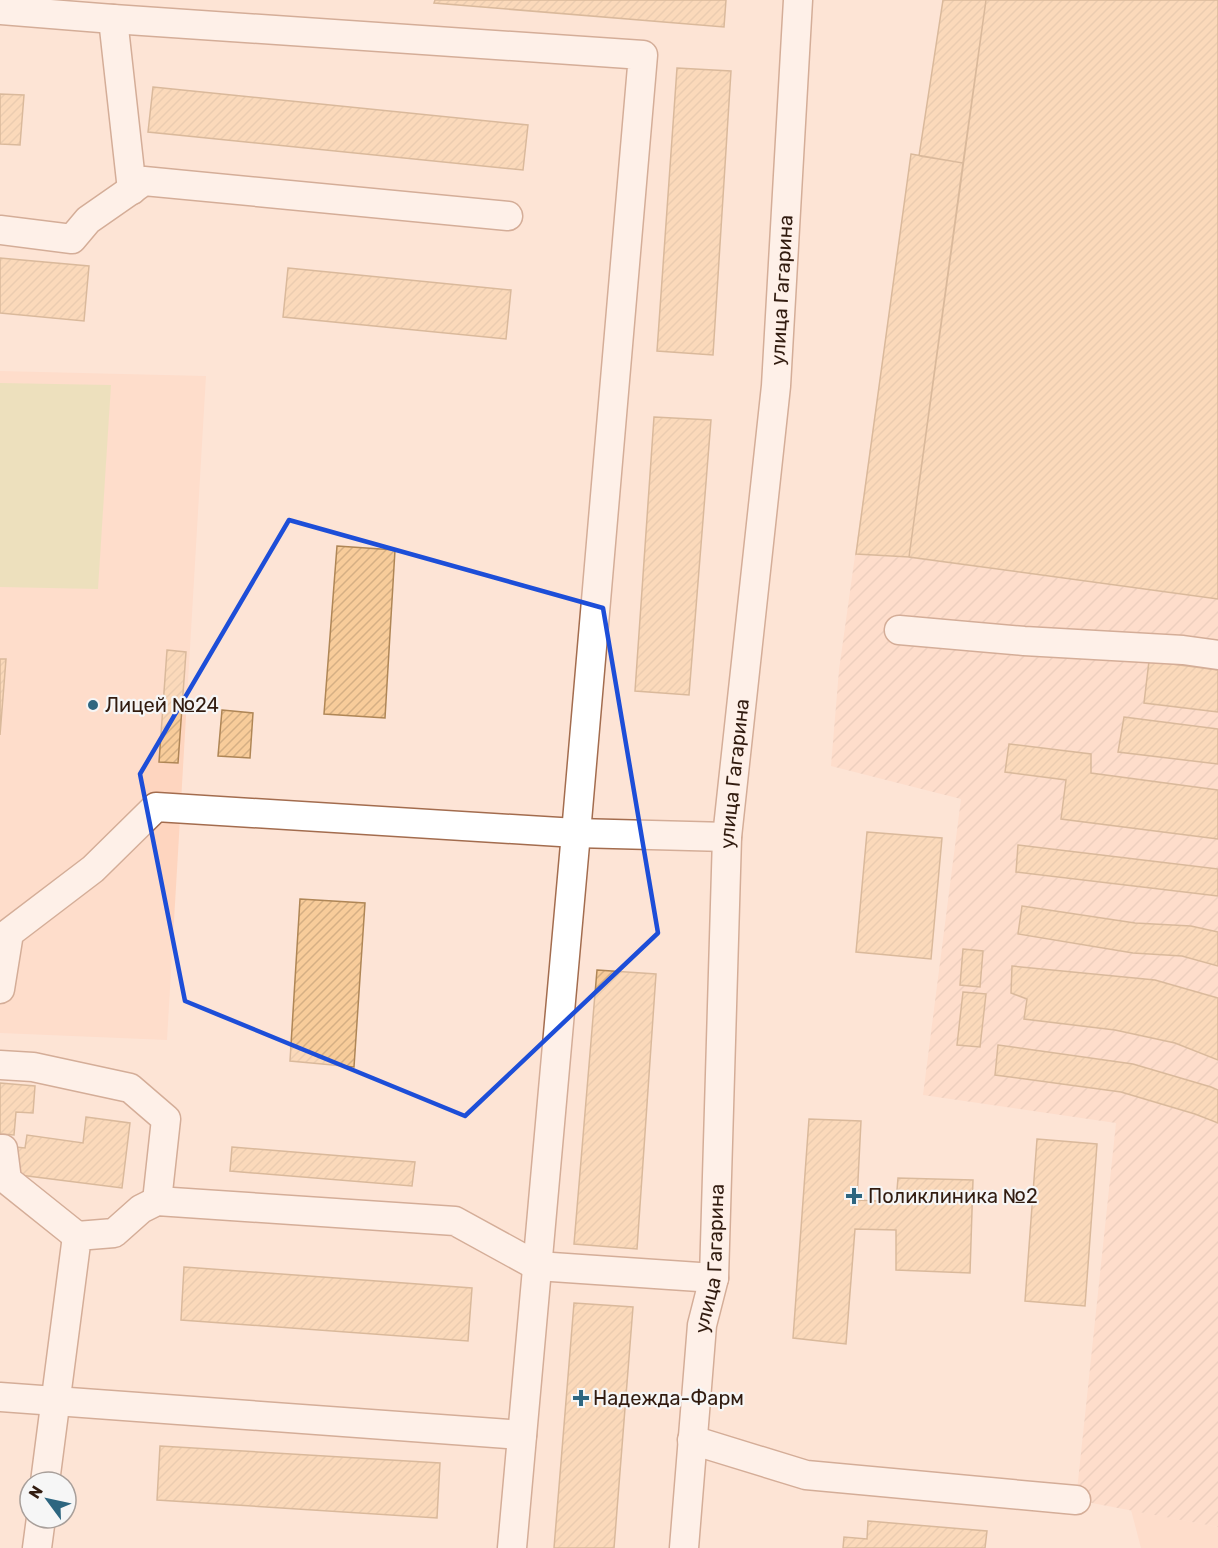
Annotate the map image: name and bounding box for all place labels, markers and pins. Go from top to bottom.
place label: Лицей №24 [105,693,219,717]
marker: Лицей №24 [86,698,100,712]
place label: Поликлиника №2 [868,1184,1038,1208]
marker: Поликлиника №2 [845,1187,863,1205]
place label: Надежда-Фарм [593,1386,744,1410]
marker: Надежда-Фарм [574,1391,588,1405]

